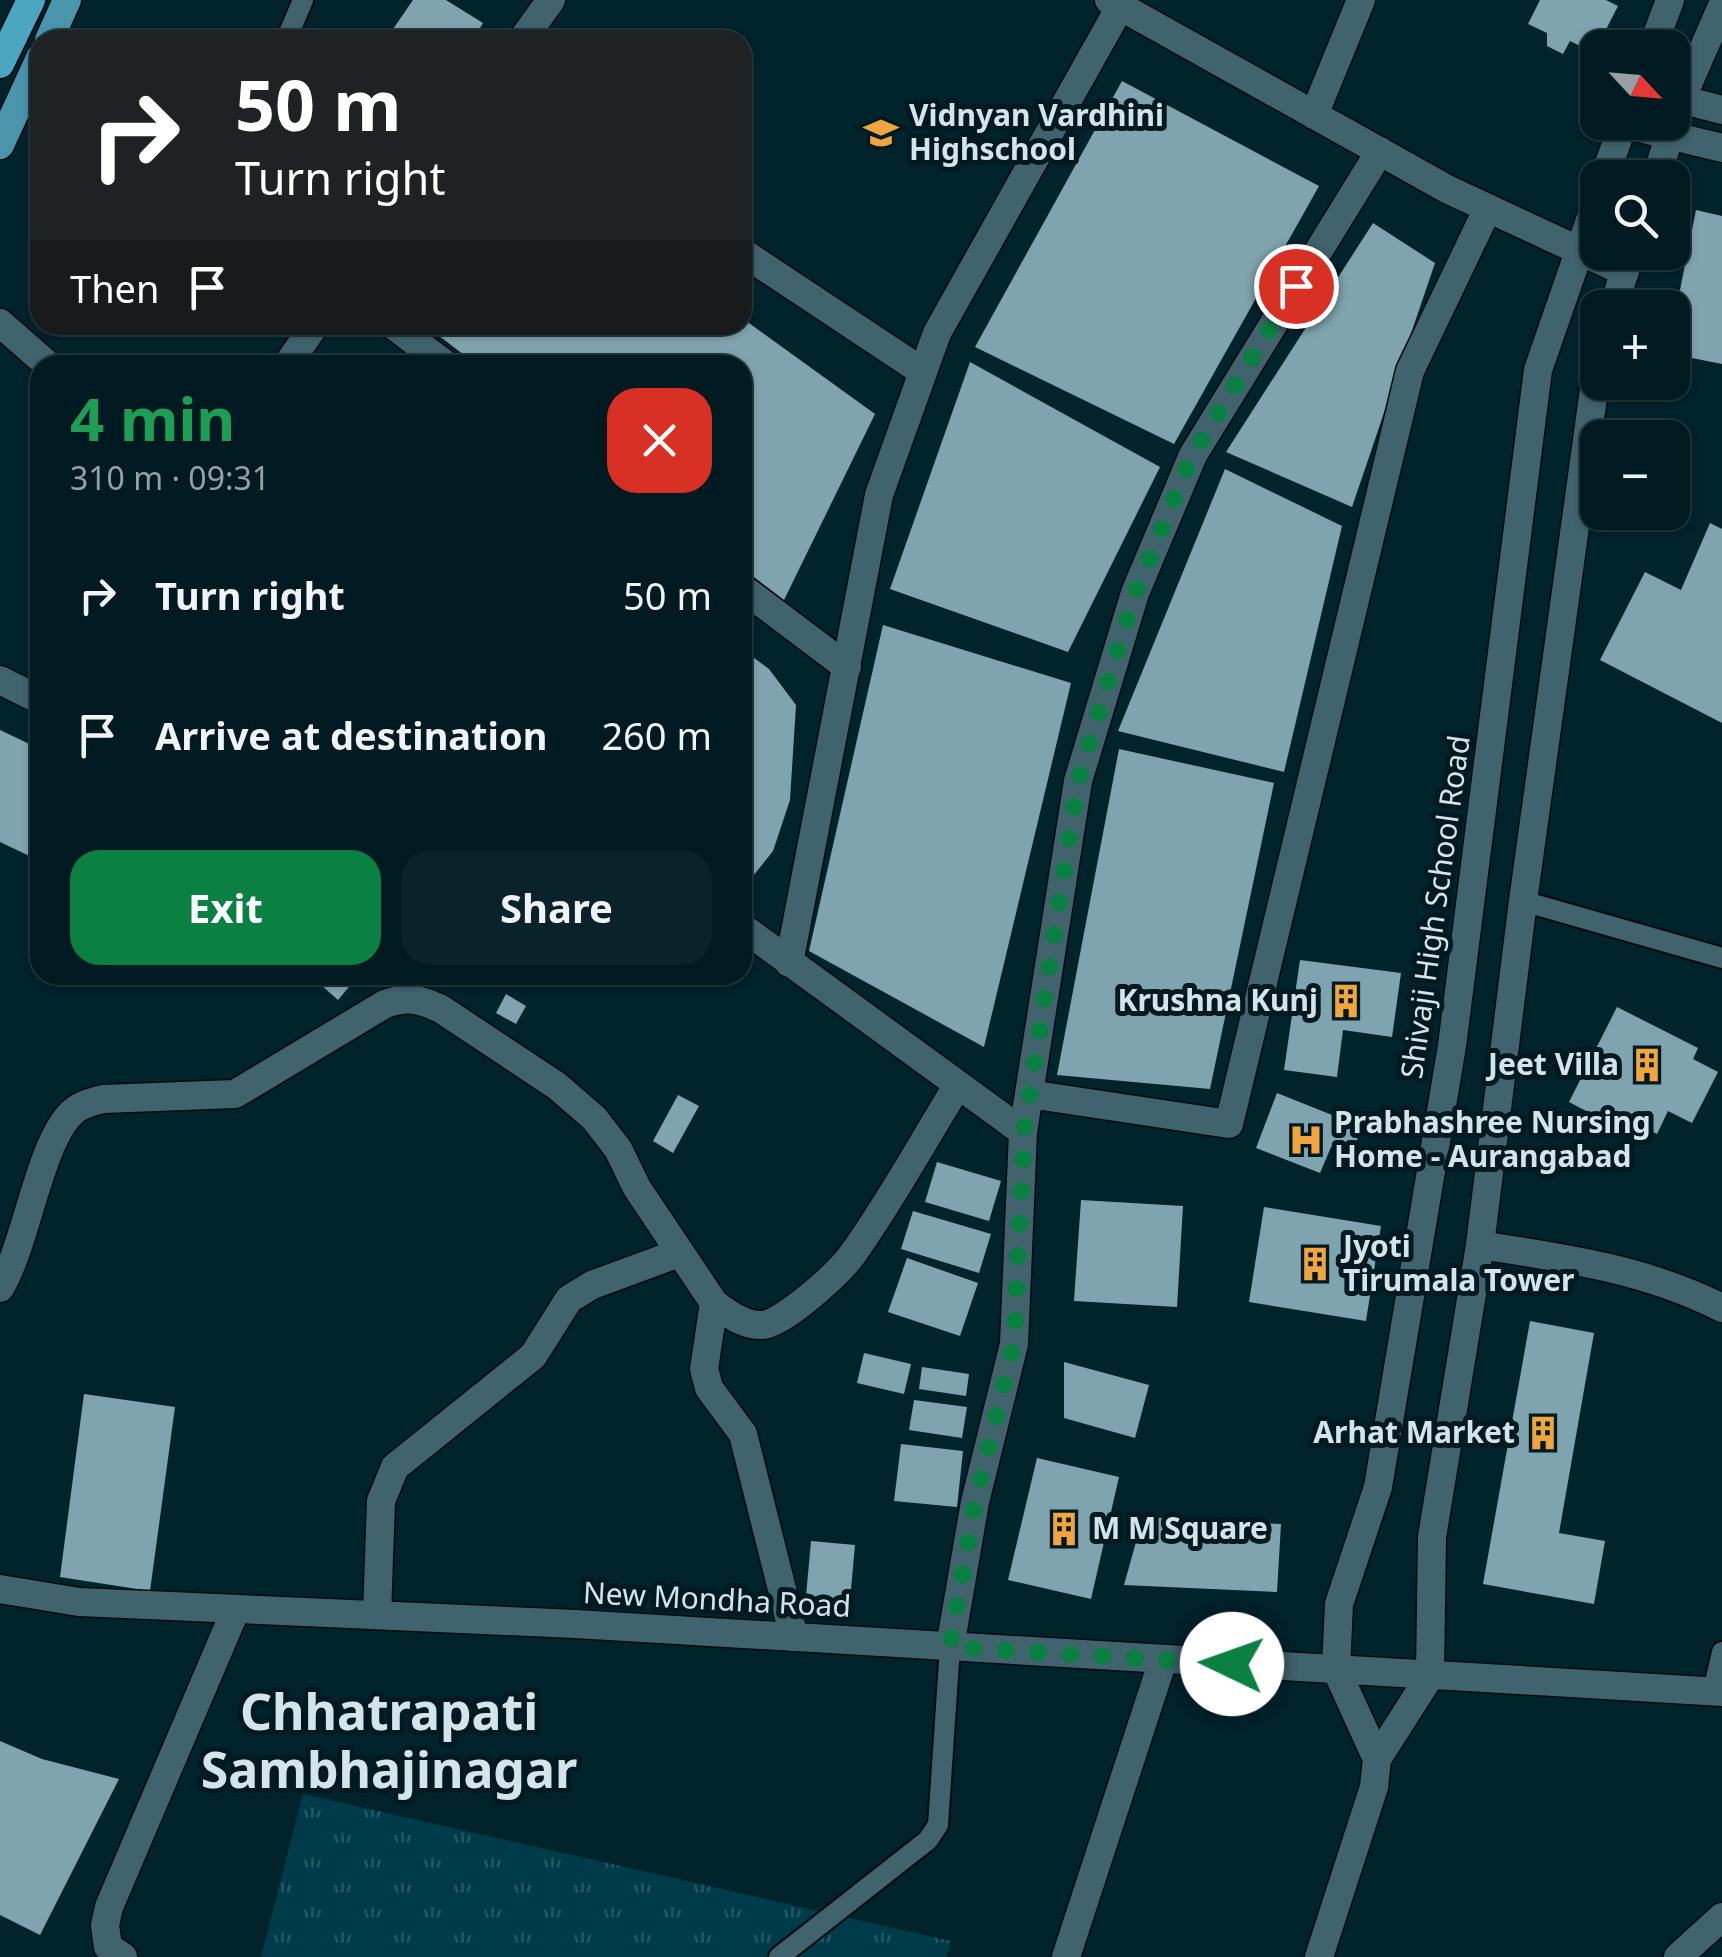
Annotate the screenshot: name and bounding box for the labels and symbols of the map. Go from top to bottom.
north arrow [1580,30,1690,140]
place label: Vidnyan Vardhini Highschool [909,94,1164,169]
school or university icon: Vidnyan Vardhini Highschool [862,114,900,152]
pin [1254,244,1339,329]
street label: Shivaji High School Road [1390,733,1479,1081]
place label: Krushna Kunj [1117,979,1318,1020]
building icon: Krushna Kunj [1327,982,1365,1020]
place label: Jeet Villa [1485,1043,1619,1084]
building icon: Jeet Villa [1628,1046,1666,1084]
place label: Prabhashree Nursing Home - Aurangabad [1334,1101,1651,1176]
hospital icon: Prabhashree Nursing Home - Aurangabad [1287,1121,1325,1159]
place label: Jyoti Tirumala Tower [1340,1225,1575,1300]
building icon: Jyoti Tirumala Tower [1296,1245,1334,1283]
place label: Arhat Market [1313,1411,1515,1452]
building icon: Arhat Market [1524,1414,1562,1452]
place label: M M Square [1092,1507,1268,1548]
building icon: M M Square [1045,1510,1083,1548]
street label: New Mondha Road [582,1571,852,1626]
position arrow [1180,1612,1284,1716]
district label: Chhatrapati Sambhajinagar [201,1677,577,1803]

